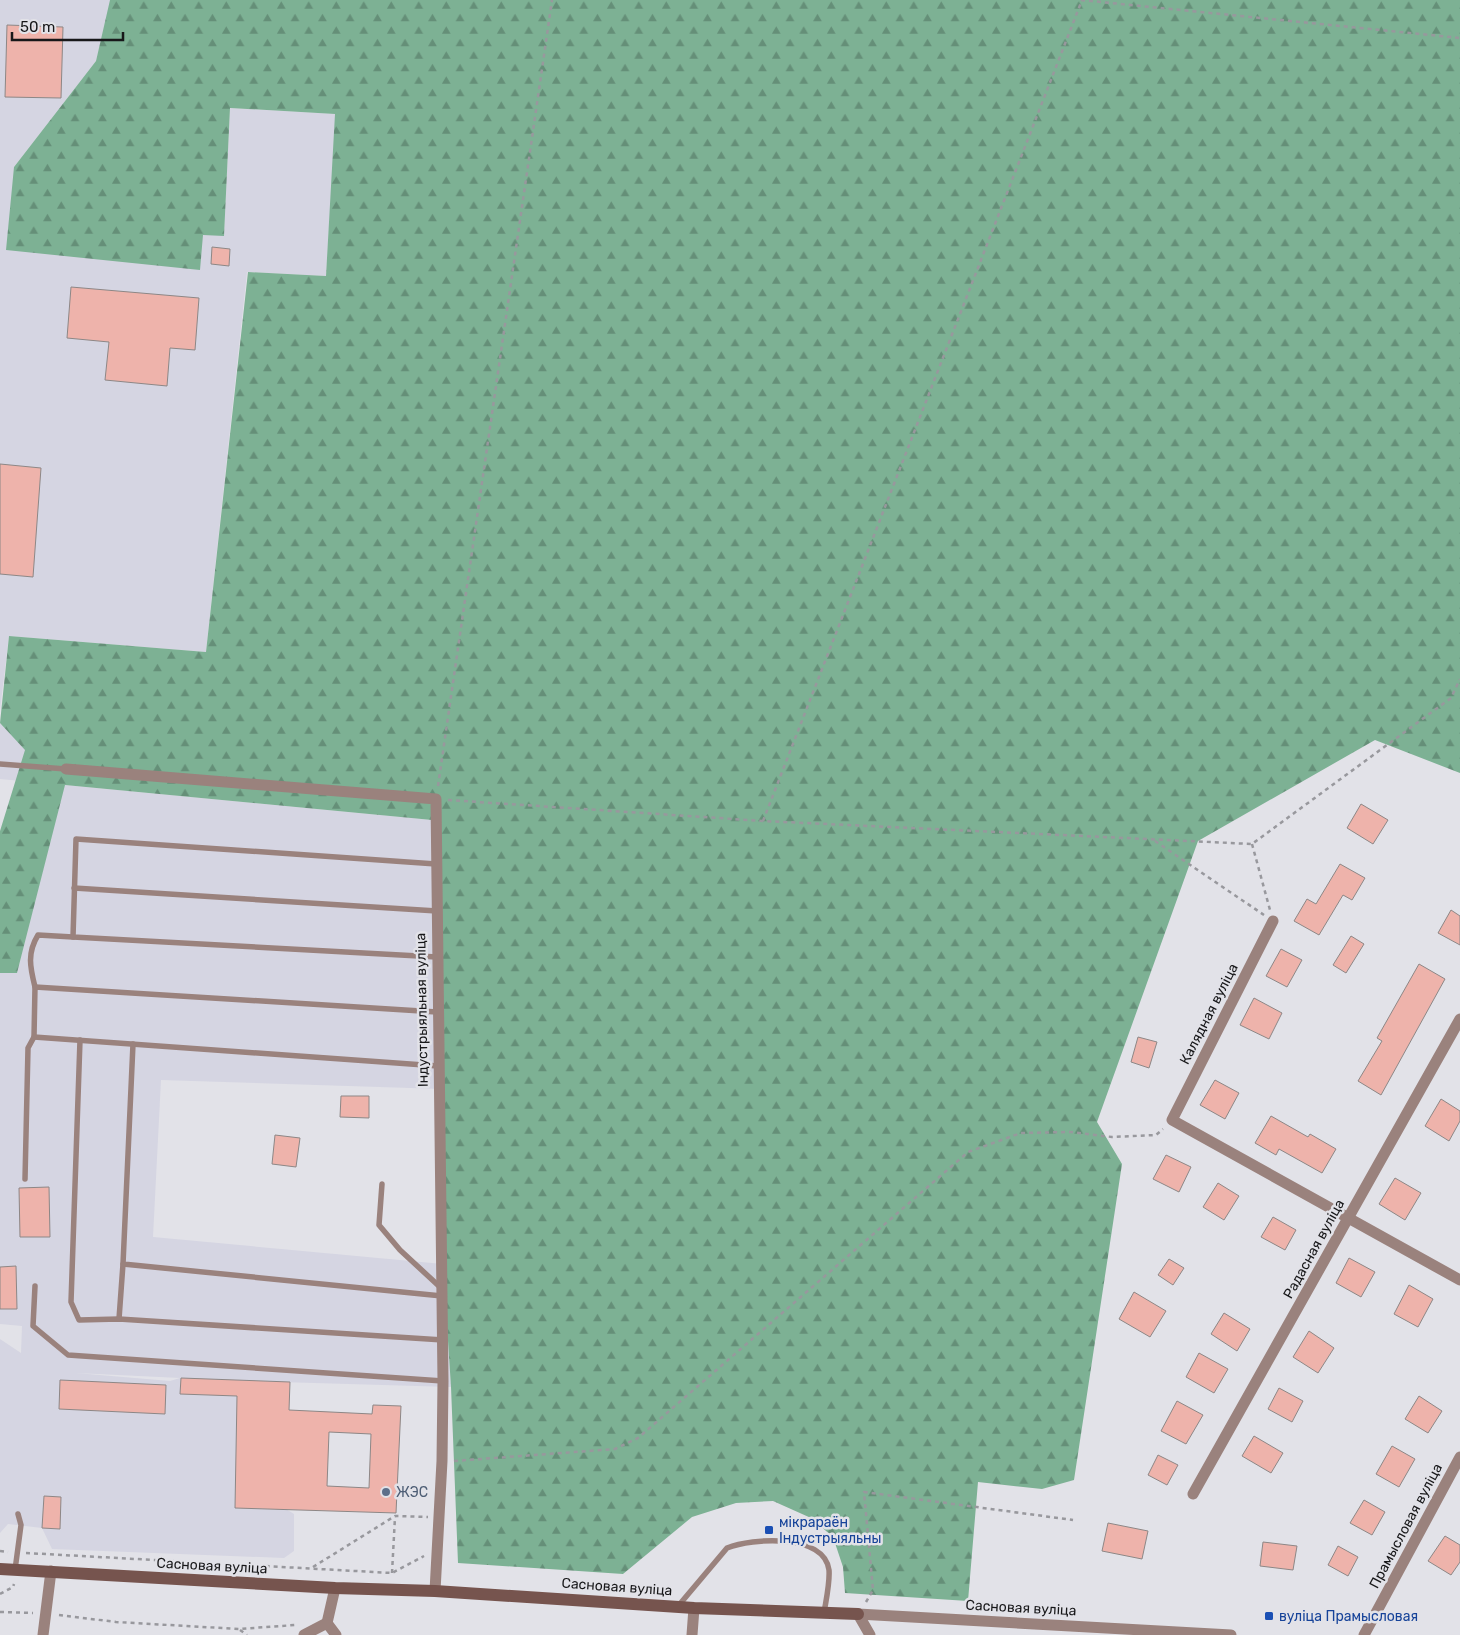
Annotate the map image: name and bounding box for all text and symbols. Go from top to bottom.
scale bar [12,10,124,42]
text: 50 m [20,18,55,36]
street label: Індустрыяльная вуліца [412,933,432,1087]
street label: Калядная вуліца [1176,961,1242,1067]
street label: Радасная вуліца [1280,1196,1348,1302]
street label: Прамысловая вуліца [1366,1461,1446,1591]
place label: ЖЭС [396,1484,428,1501]
marker: ЖЭС [380,1486,392,1498]
place label: мікрараён Індустрыяльны [779,1514,882,1547]
marker: мікрараён Індустрыяльны [763,1524,775,1536]
street label: Сасновая вуліца [156,1555,268,1577]
street label: Сасновая вуліца [561,1575,673,1599]
street label: Сасновая вуліца [965,1597,1077,1619]
place label: вуліца Прамысловая [1279,1608,1418,1625]
marker: вуліца Прамысловая [1263,1610,1275,1622]

